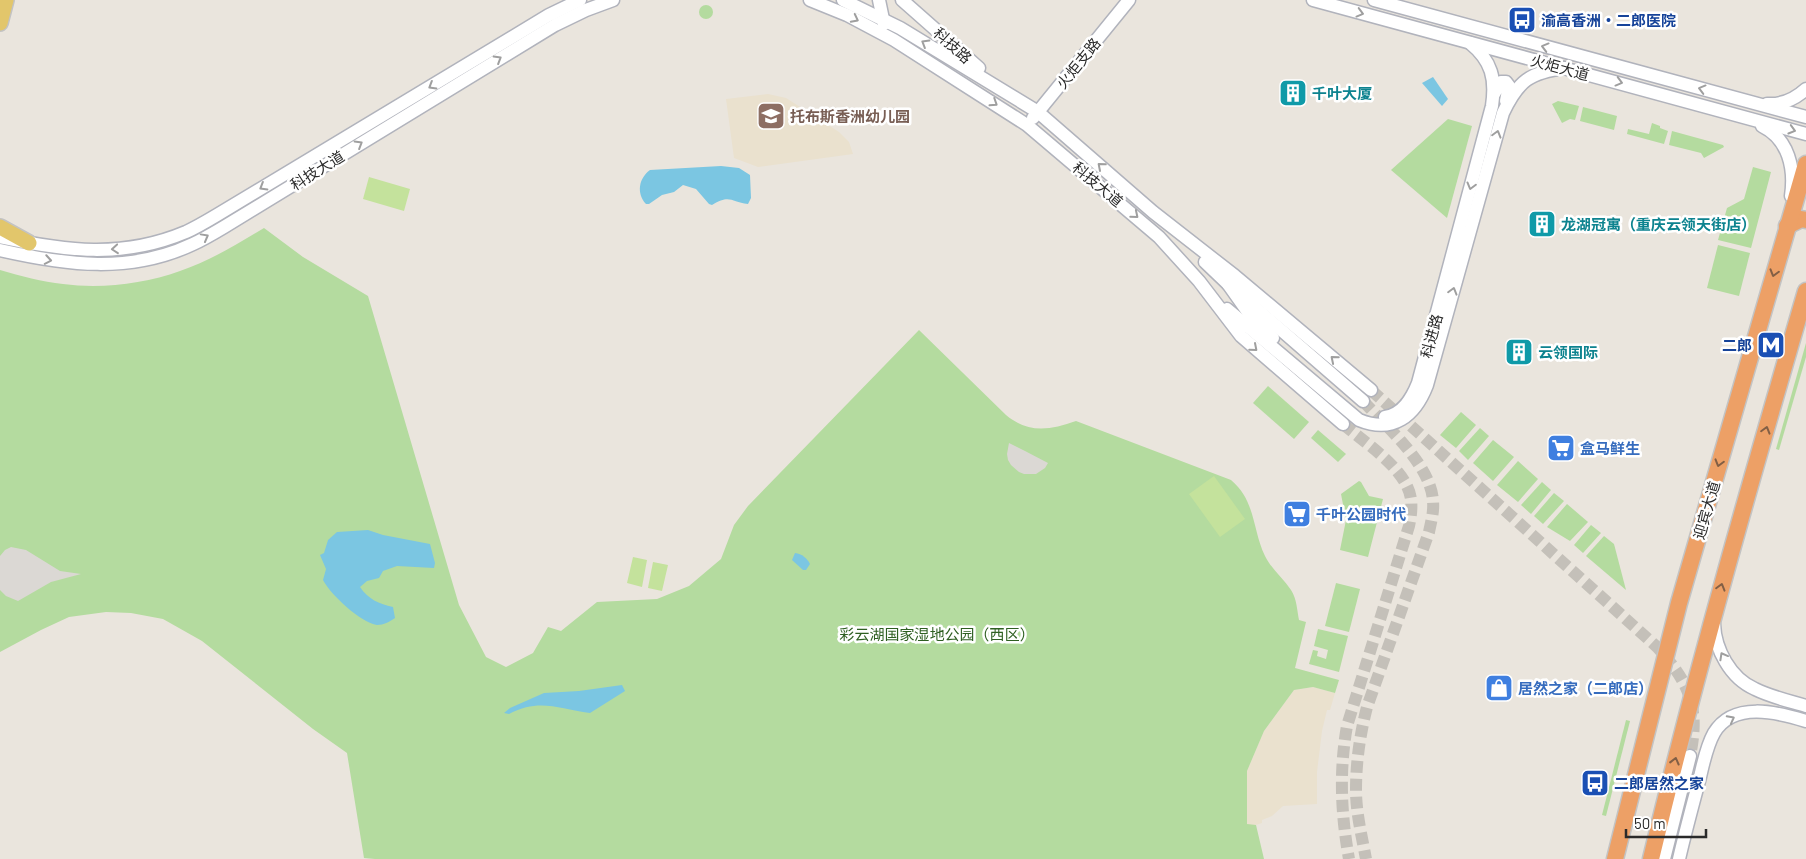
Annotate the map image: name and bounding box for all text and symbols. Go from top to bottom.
bus stop icon: 渝高香洲‧二郎医院 [1507,5,1537,35]
one-way arrow [1356,7,1365,18]
place label: 渝高香洲‧二郎医院 [1541,11,1676,29]
one-way arrow [850,13,859,23]
street label: 科技路 [930,23,976,67]
street label: 火炬支路 [1052,34,1104,92]
one-way arrow [922,39,931,49]
one-way arrow [1542,42,1550,52]
street label: 火炬大道 [1529,51,1591,83]
one-way arrow [492,56,501,66]
one-way arrow [1614,77,1622,87]
building icon: 千叶大厦 [1278,78,1308,108]
one-way arrow [429,79,438,89]
place label: 千叶大厦 [1312,84,1372,102]
one-way arrow [1698,84,1706,95]
one-way arrow [988,97,997,106]
school or university icon: 托布斯香洲幼儿园 [756,101,786,131]
place label: 托布斯香洲幼儿园 [790,107,910,125]
one-way arrow [1788,125,1796,135]
one-way arrow [1491,130,1502,139]
one-way arrow [353,140,362,150]
street label: 科技大道 [287,146,347,194]
street label: 科技大道 [1069,158,1127,210]
one-way arrow [1097,163,1106,172]
one-way arrow [260,181,269,191]
one-way arrow [1466,181,1477,190]
one-way arrow [1129,209,1138,218]
building icon: 龙湖冠寓（重庆云领天街店） [1527,209,1557,239]
place label: 龙湖冠寓（重庆云领天街店） [1561,215,1756,233]
one-way arrow [200,234,209,244]
one-way arrow [111,244,119,255]
one-way arrow [43,254,52,264]
one-way arrow [1769,269,1779,277]
one-way arrow [1448,287,1458,295]
street label: 科进路 [1416,312,1446,360]
metro station icon: 二郎 [1756,330,1786,360]
place label: 二郎 [1722,336,1752,354]
building icon: 云领国际 [1504,337,1534,367]
one-way arrow [1249,343,1258,352]
place label: 云领国际 [1538,343,1598,361]
one-way arrow [1330,356,1339,365]
one-way arrow [1760,427,1770,435]
supermarket icon: 盒马鲜生 [1546,433,1576,463]
place label: 盒马鲜生 [1580,439,1640,457]
one-way arrow [1715,458,1725,467]
street label: 迎宾大道 [1689,479,1723,541]
supermarket icon: 千叶公园时代 [1282,499,1312,529]
place label: 千叶公园时代 [1316,505,1406,523]
one-way arrow [1715,583,1725,591]
park label: 彩云湖国家湿地公园（西区） [839,625,1035,643]
one-way arrow [1719,652,1729,661]
shop icon: 居然之家（二郎店） [1484,673,1514,703]
place label: 居然之家（二郎店） [1518,679,1653,697]
one-way arrow [1726,715,1735,725]
one-way arrow [1669,756,1680,765]
bus stop icon: 二郎居然之家 [1580,768,1610,798]
place label: 二郎居然之家 [1614,774,1704,792]
scale bar [1626,806,1706,838]
text: 50 m [1634,814,1666,832]

